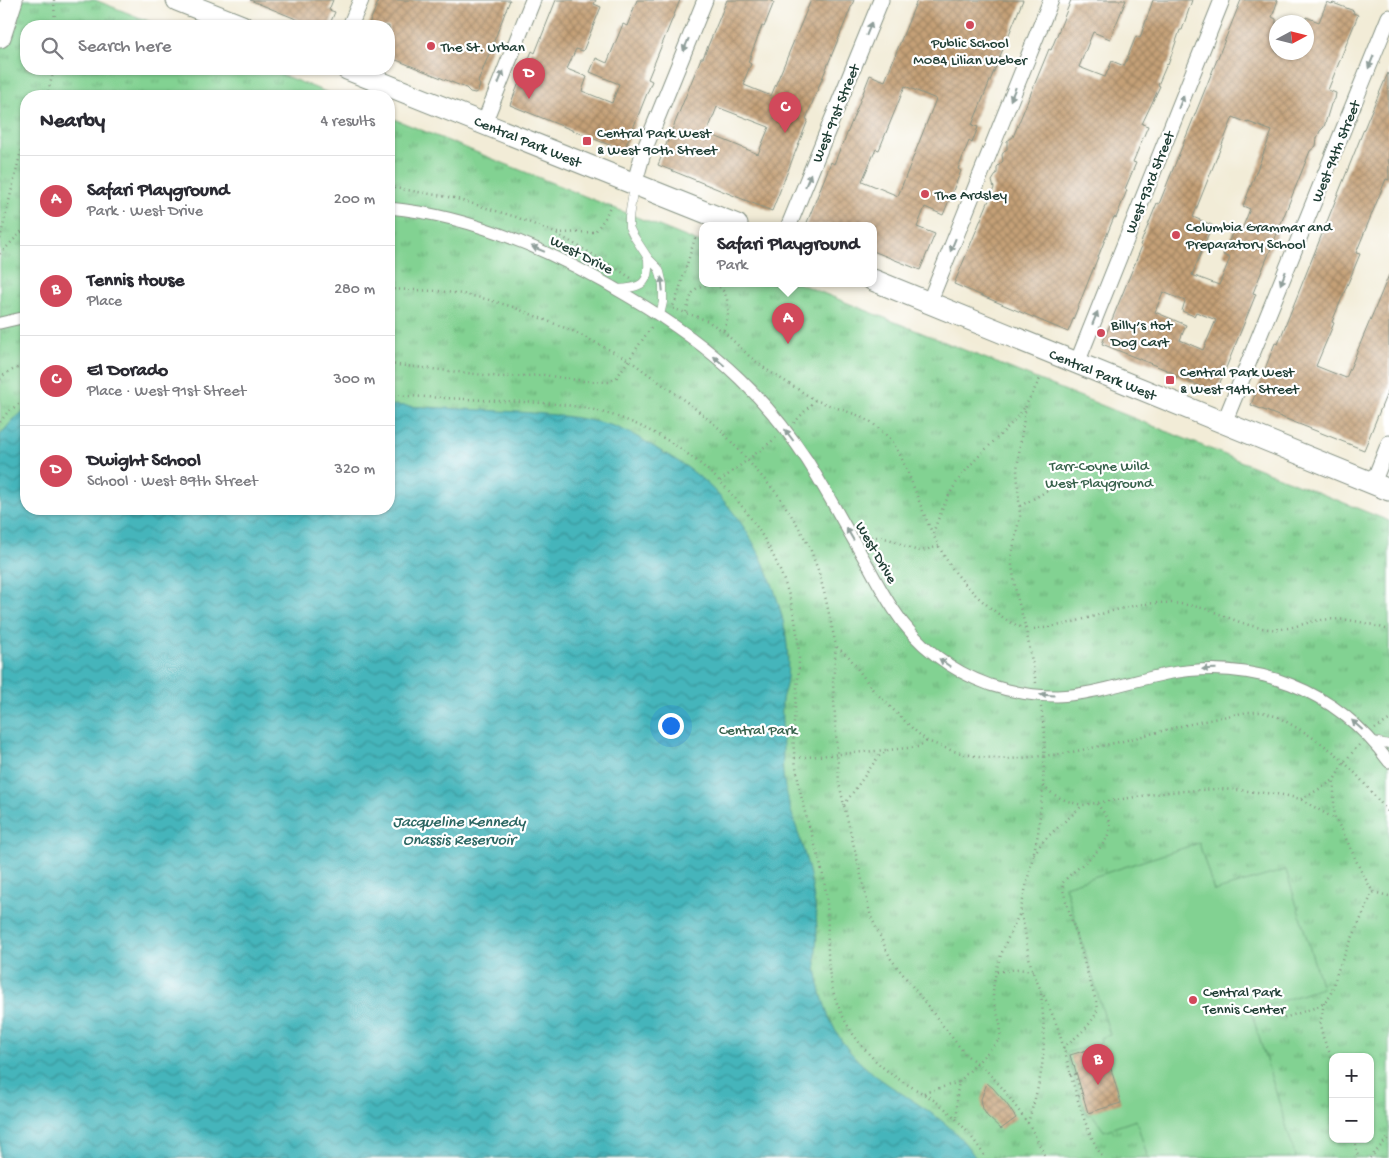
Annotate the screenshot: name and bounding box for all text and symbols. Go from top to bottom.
north arrow [1269,15,1314,60]
marker: Public School M084 Lilian Weber [964,19,976,31]
search box [20,20,395,75]
one-way arrow [865,22,873,37]
icon: search [38,34,66,62]
place label: Public School M084 Lilian Weber [913,35,1028,70]
text: Search here [78,36,172,59]
one-way arrow [682,38,690,52]
place label: The St. Urban [440,39,525,57]
marker: The St. Urban [425,40,437,52]
one-way arrow [1366,55,1374,69]
pin: D [513,58,545,99]
street label: West 91st Street [809,60,865,166]
one-way arrow [498,70,506,85]
one-way arrow [1009,87,1017,101]
pin: C [769,92,801,133]
one-way arrow [1177,94,1185,109]
street label: West 94th Street [1308,97,1366,205]
text: Nearby [40,110,105,135]
text: 4 results [320,113,375,132]
street label: Central Park West [471,113,585,173]
place label: Central Park West & West 90th Street [597,125,719,160]
street label: West 93rd Street [1122,127,1180,236]
marker: Central Park West & West 90th Street [581,135,593,147]
one-way arrow [804,173,812,187]
text: Safari Playground [87,180,229,203]
place label: The Ardsley [934,187,1008,205]
marker: The Ardsley [919,188,931,200]
text: A [51,191,61,210]
text: 200 m [334,191,375,210]
text: Park · West Drive [87,203,203,222]
place label: Columbia Grammar and Preparatory School [1185,219,1333,254]
popup [699,222,877,287]
marker: Columbia Grammar and Preparatory School [1170,229,1182,241]
street label: West Drive [547,232,616,279]
text: Safari Playground [717,234,859,257]
one-way arrow [949,238,957,253]
one-way arrow [531,245,545,253]
text: Park [717,257,747,276]
text: Tennis House [87,270,184,293]
one-way arrow [1279,271,1287,286]
one-way arrow [658,276,666,292]
text: B [52,281,60,300]
text: 280 m [334,281,375,300]
text: Place [87,293,122,312]
pin: A [772,303,804,344]
one-way arrow [1091,311,1099,325]
place label: Billy’s Hot Dog Cart [1110,317,1174,352]
marker: Billy’s Hot Dog Cart [1095,327,1107,339]
street label: Central Park West [1046,346,1160,406]
one-way arrow [713,356,725,367]
text: El Dorado [87,360,168,383]
place label: Central Park West & West 94th Street [1180,364,1300,399]
text: C [52,371,60,390]
text: 300 m [333,371,375,390]
marker: Central Park West & West 94th Street [1164,374,1176,386]
text: Place · West 91st Street [87,383,246,402]
one-way arrow [784,428,794,442]
text: Dwight School [87,450,201,473]
park label: Tarr-Coyne Wild West Playground [1045,458,1154,493]
text: D [51,461,61,480]
text: 320 m [335,461,375,480]
text: School · West 89th Street [87,473,258,492]
street label: West Drive [850,519,900,587]
one-way arrow [845,527,854,540]
one-way arrow [938,658,952,668]
one-way arrow [1200,666,1216,674]
one-way arrow [1039,691,1055,699]
your location [658,713,684,739]
one-way arrow [1352,719,1364,731]
park label: Central Park [719,722,798,740]
water label: Jacqueline Kennedy Onassis Reservoir [393,814,526,851]
place label: Central Park Tennis Center [1202,984,1287,1019]
marker: Central Park Tennis Center [1187,994,1199,1006]
pin: B [1082,1044,1114,1085]
map controls [1329,1053,1374,1143]
button: + [1329,1053,1374,1098]
button: − [1329,1098,1374,1143]

